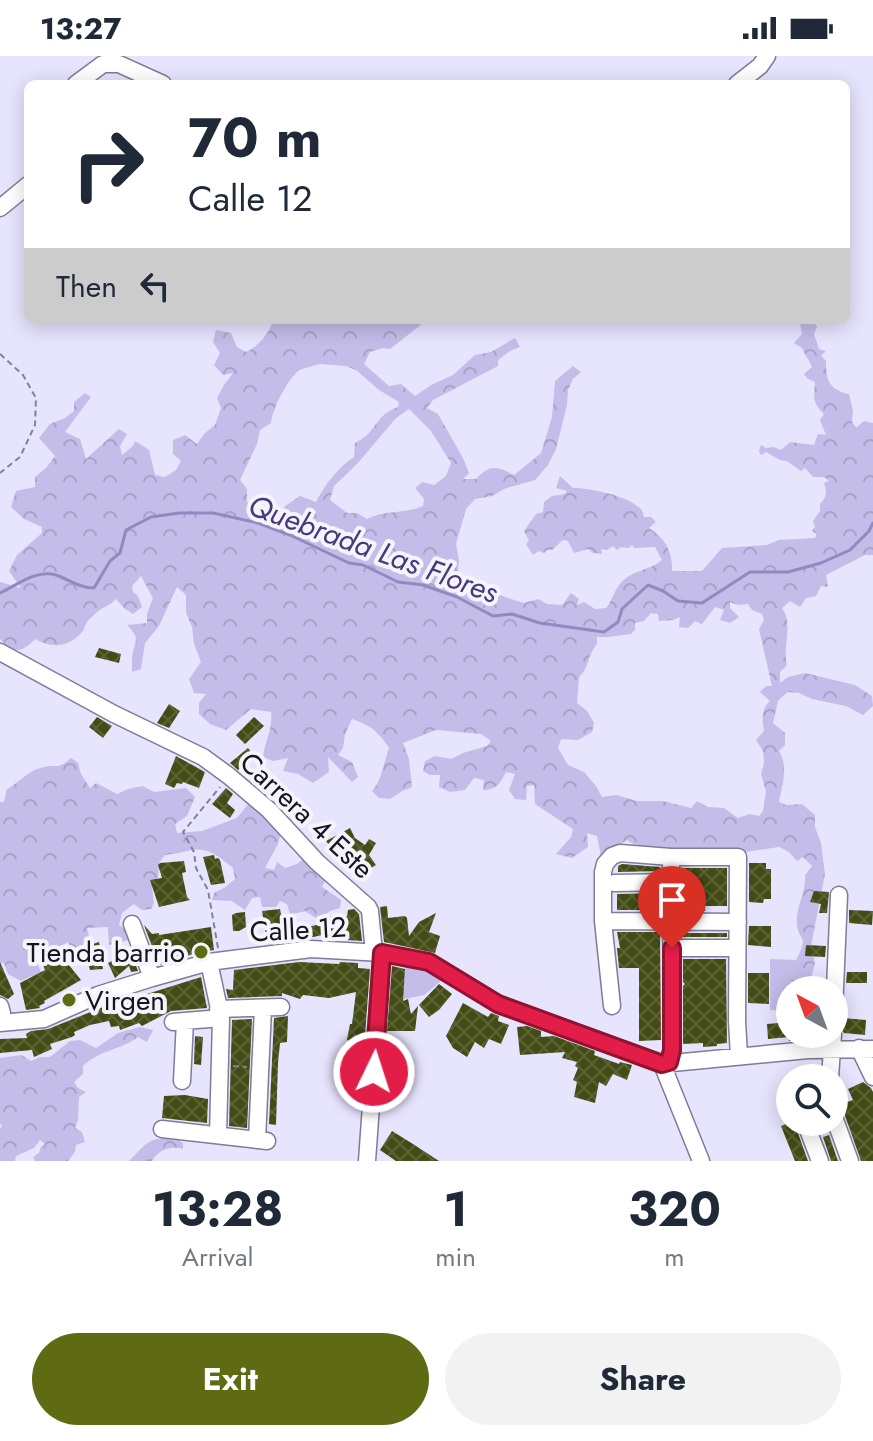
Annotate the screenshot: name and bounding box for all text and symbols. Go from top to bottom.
text: 13:27 [40,7,121,50]
text: 70 m [188,97,322,178]
icon: right [56,112,160,216]
text: Calle 12 [188,172,313,224]
icon: left [133,264,177,308]
text: Then [56,265,117,308]
water label: Quebrada Las Flores [242,483,504,614]
street label: Carrera 4 Este [231,742,383,888]
pin [638,866,706,948]
icon: arrive [650,878,694,922]
street label: Calle 12 [249,906,347,953]
place label: Tienda barrio [27,932,185,973]
marker: Tienda barrio [192,943,210,961]
north arrow [776,976,848,1048]
map controls [776,976,848,1136]
place label: Virgen [85,980,165,1021]
marker: Virgen [60,991,78,1009]
position arrow [332,1030,416,1114]
button: search [776,1064,848,1136]
text: 13:28 [152,1175,283,1244]
text: 1 [443,1175,468,1244]
text: 320 [628,1175,721,1244]
text: Arrival [182,1238,253,1276]
text: min [435,1238,476,1276]
text: m [664,1238,685,1276]
button: Exit [32,1333,429,1425]
button: Share [445,1333,841,1425]

